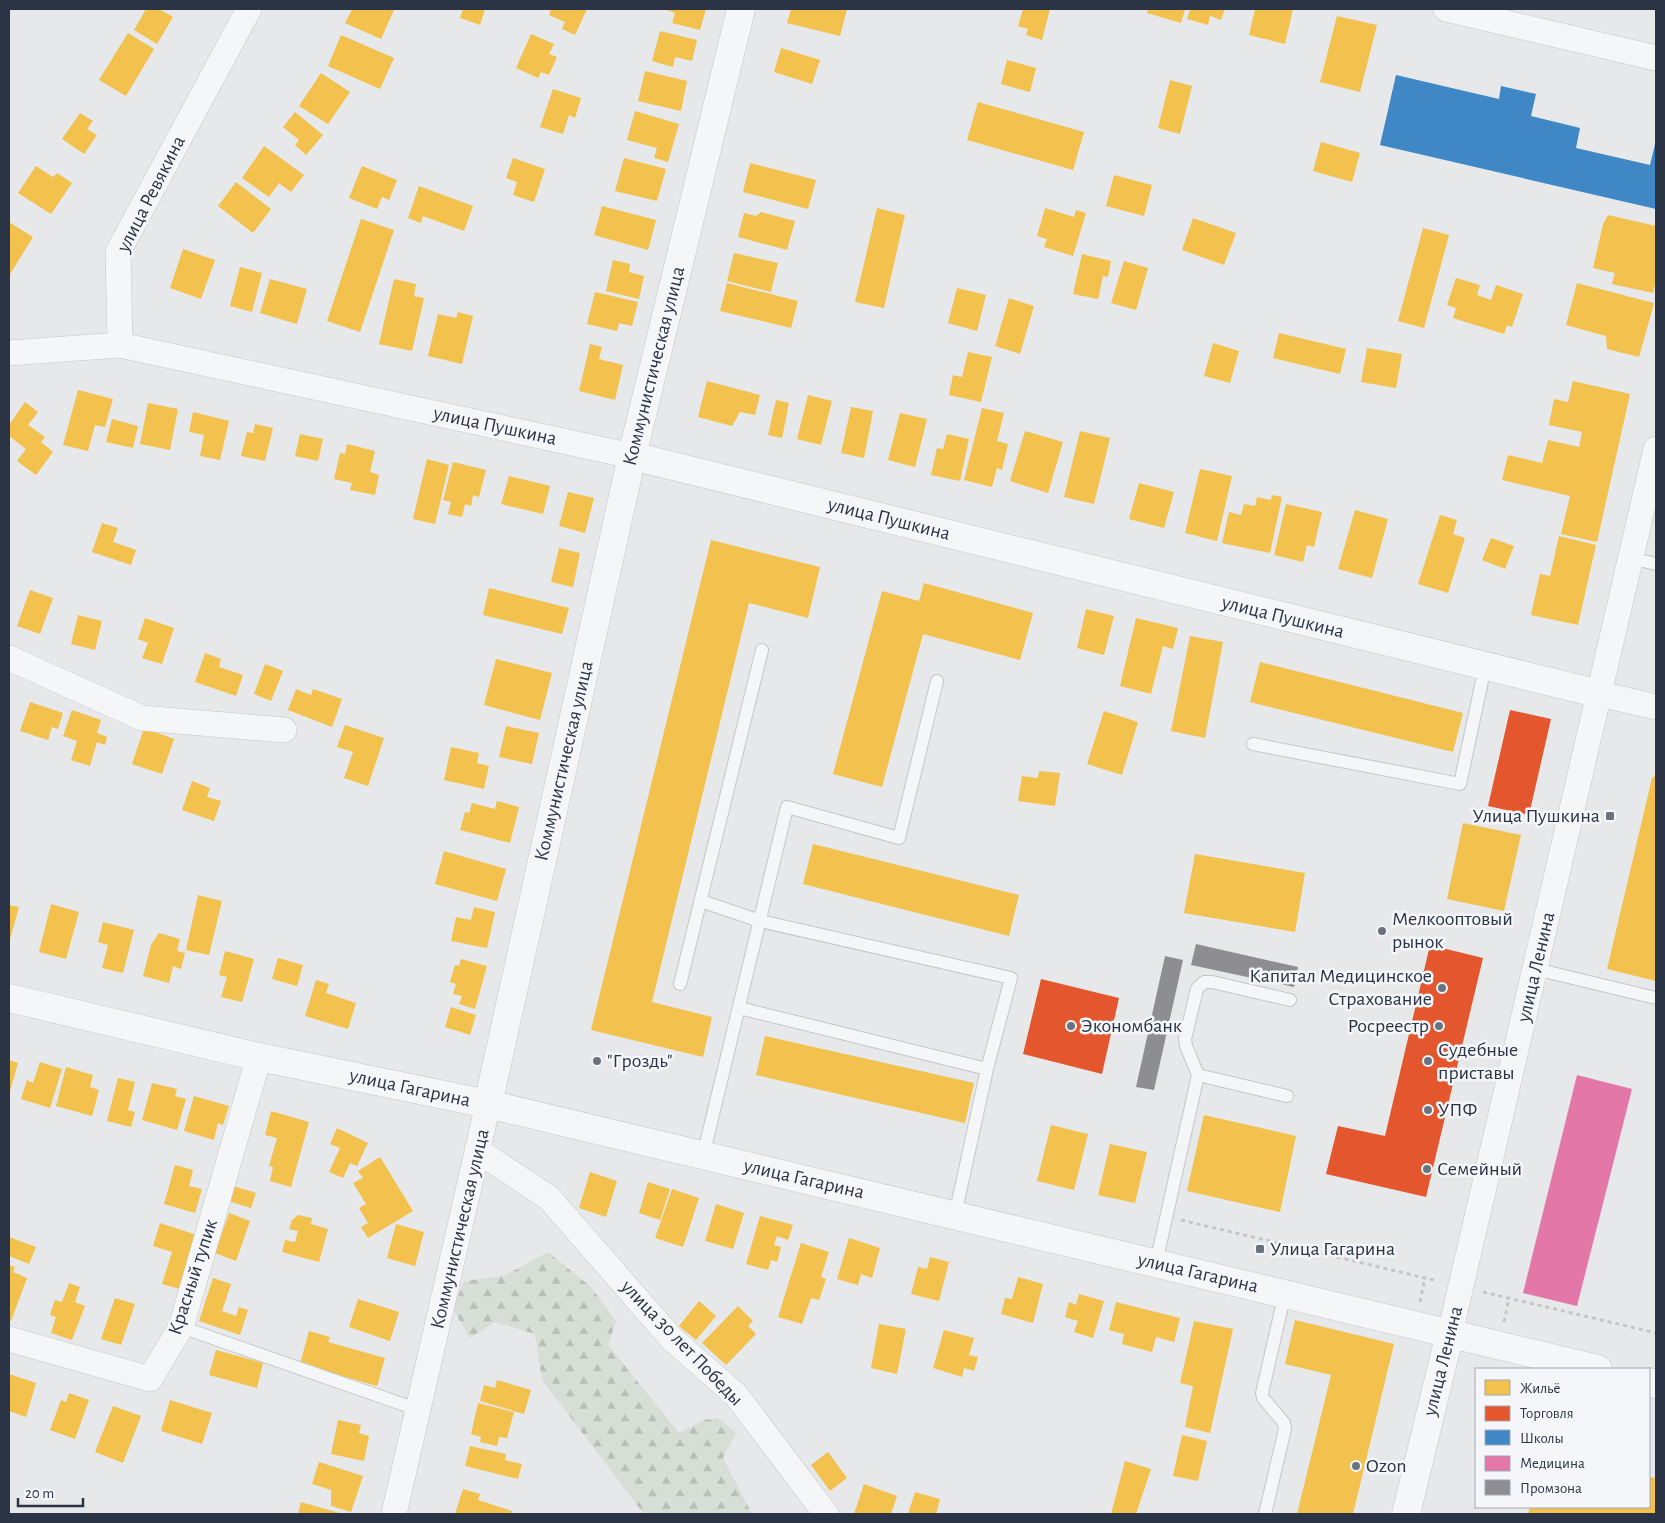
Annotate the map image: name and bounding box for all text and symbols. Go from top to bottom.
street label: улица Ревякина [113,133,189,256]
street label: Коммунистическая улица [620,264,688,468]
street label: улица Пушкина [431,403,558,449]
street label: улица Пушкина [825,494,952,544]
street label: улица Пушкина [1219,592,1346,642]
street label: Коммунистическая улица [531,659,597,863]
place label: Улица Пушкина [1472,806,1600,826]
marker: Улица Пушкина [1604,810,1616,822]
place label: Мелкооптовый рынок [1392,909,1513,952]
street label: улица Ленина [1513,910,1558,1025]
marker: Мелкооптовый рынок [1376,925,1388,937]
place label: Капитал Медицинское Страхование [1249,966,1432,1009]
marker: Капитал Медицинское Страхование [1436,982,1448,994]
place label: Экономбанк [1081,1016,1182,1036]
place label: Росреестр [1347,1016,1429,1036]
marker: Экономбанк [1065,1020,1077,1032]
marker: Росреестр [1433,1020,1445,1032]
place label: Судебные приставы [1438,1040,1518,1083]
place label: "Гроздь" [607,1051,673,1071]
marker: "Гроздь" [591,1055,603,1067]
marker: Судебные приставы [1422,1055,1434,1067]
street label: улица Гагарина [347,1065,472,1111]
place label: УПФ [1438,1100,1478,1120]
marker: УПФ [1422,1104,1434,1116]
street label: Коммунистическая улица [427,1127,493,1331]
street label: улица Гагарина [741,1155,866,1203]
place label: Семейный [1437,1159,1522,1179]
marker: Семейный [1421,1163,1433,1175]
street label: Красный тупик [165,1217,221,1337]
place label: Улица Гагарина [1270,1239,1395,1259]
marker: Улица Гагарина [1254,1243,1266,1255]
street label: улица Гагарина [1135,1249,1260,1297]
street label: улица 30 лет Победы [616,1276,747,1410]
street label: улица Ленина [1419,1304,1466,1419]
legend [1475,1368,1650,1508]
text: Жильё [1520,1381,1560,1396]
text: Торговля [1520,1406,1574,1421]
text: Школы [1520,1431,1564,1446]
place label: Ozon [1366,1456,1407,1476]
text: Медицина [1520,1456,1585,1471]
marker: Ozon [1350,1460,1362,1472]
scale bar [18,1476,82,1508]
text: Промзона [1520,1481,1582,1496]
text: 20 m [25,1486,54,1501]

